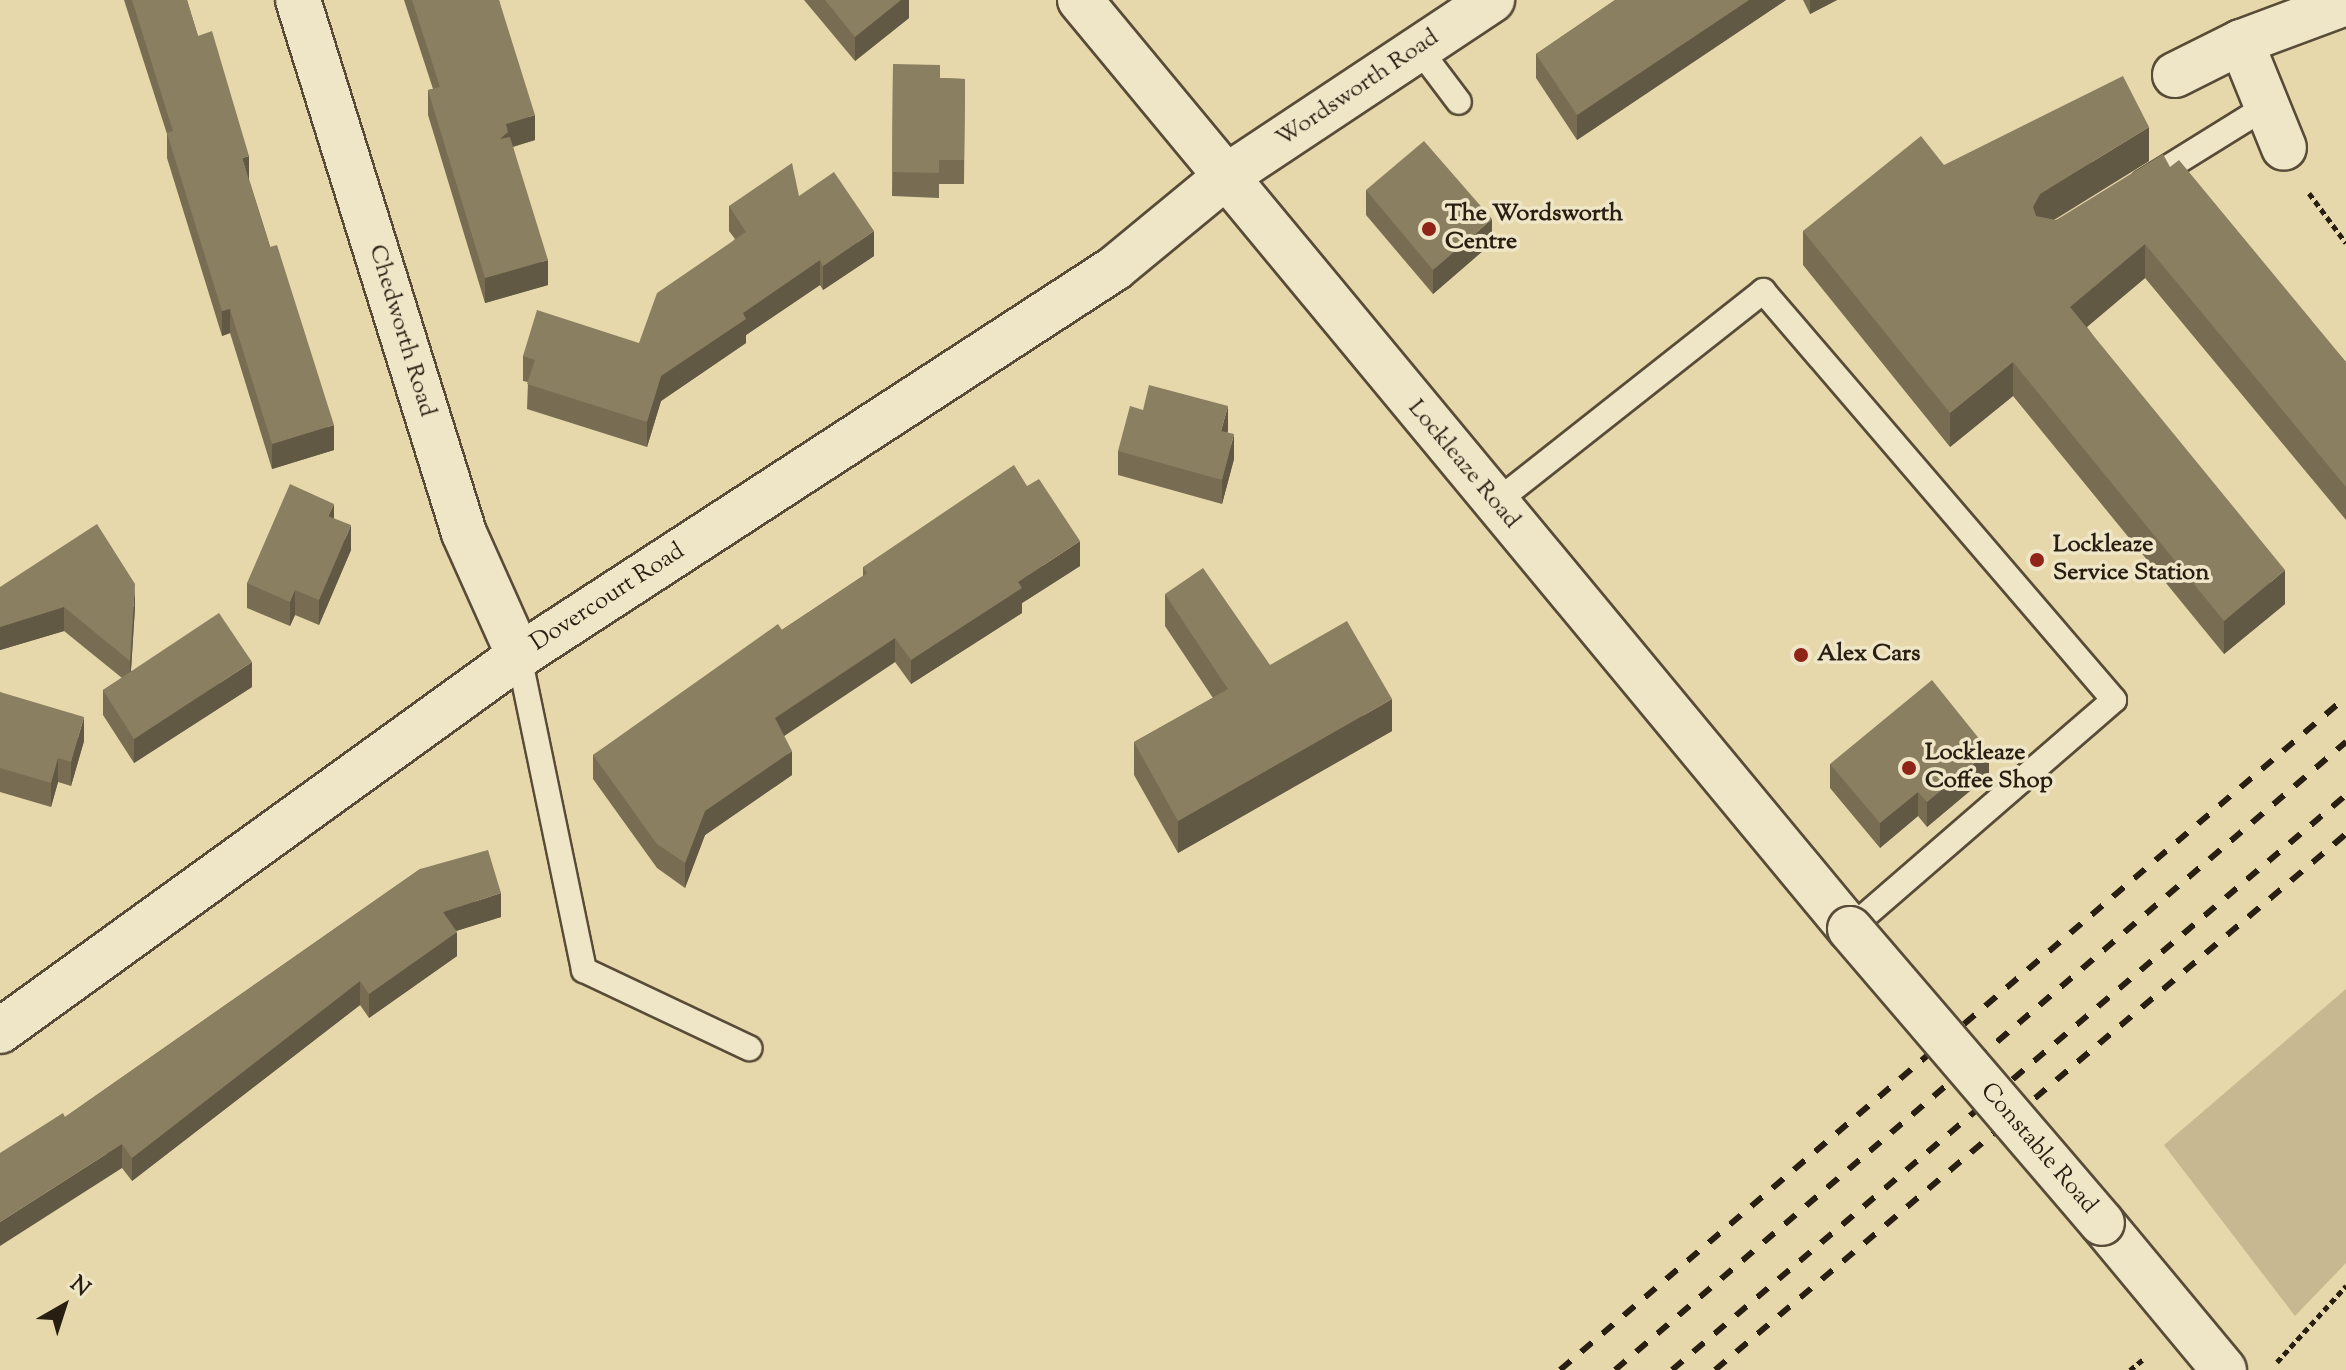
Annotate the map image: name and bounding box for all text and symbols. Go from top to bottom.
street label: Wordsworth Road [1271,24,1445,154]
place label: The Wordsworth Centre [1445,201,1623,257]
marker: The Wordsworth Centre [1420,220,1438,238]
street label: Chedworth Road [361,241,441,421]
street label: Lockleaze Road [1401,395,1525,535]
place label: Lockleaze Service Station [2053,532,2209,588]
street label: Dovercourt Road [526,538,690,658]
marker: Lockleaze Service Station [2028,551,2046,569]
place label: Alex Cars [1817,641,1920,669]
marker: Alex Cars [1792,646,1810,664]
place label: Lockleaze Coffee Shop [1925,740,2053,796]
marker: Lockleaze Coffee Shop [1900,759,1918,777]
street label: Constable Road [1973,1078,2103,1220]
north arrow [24,1266,104,1346]
text: N [62,1269,96,1305]

